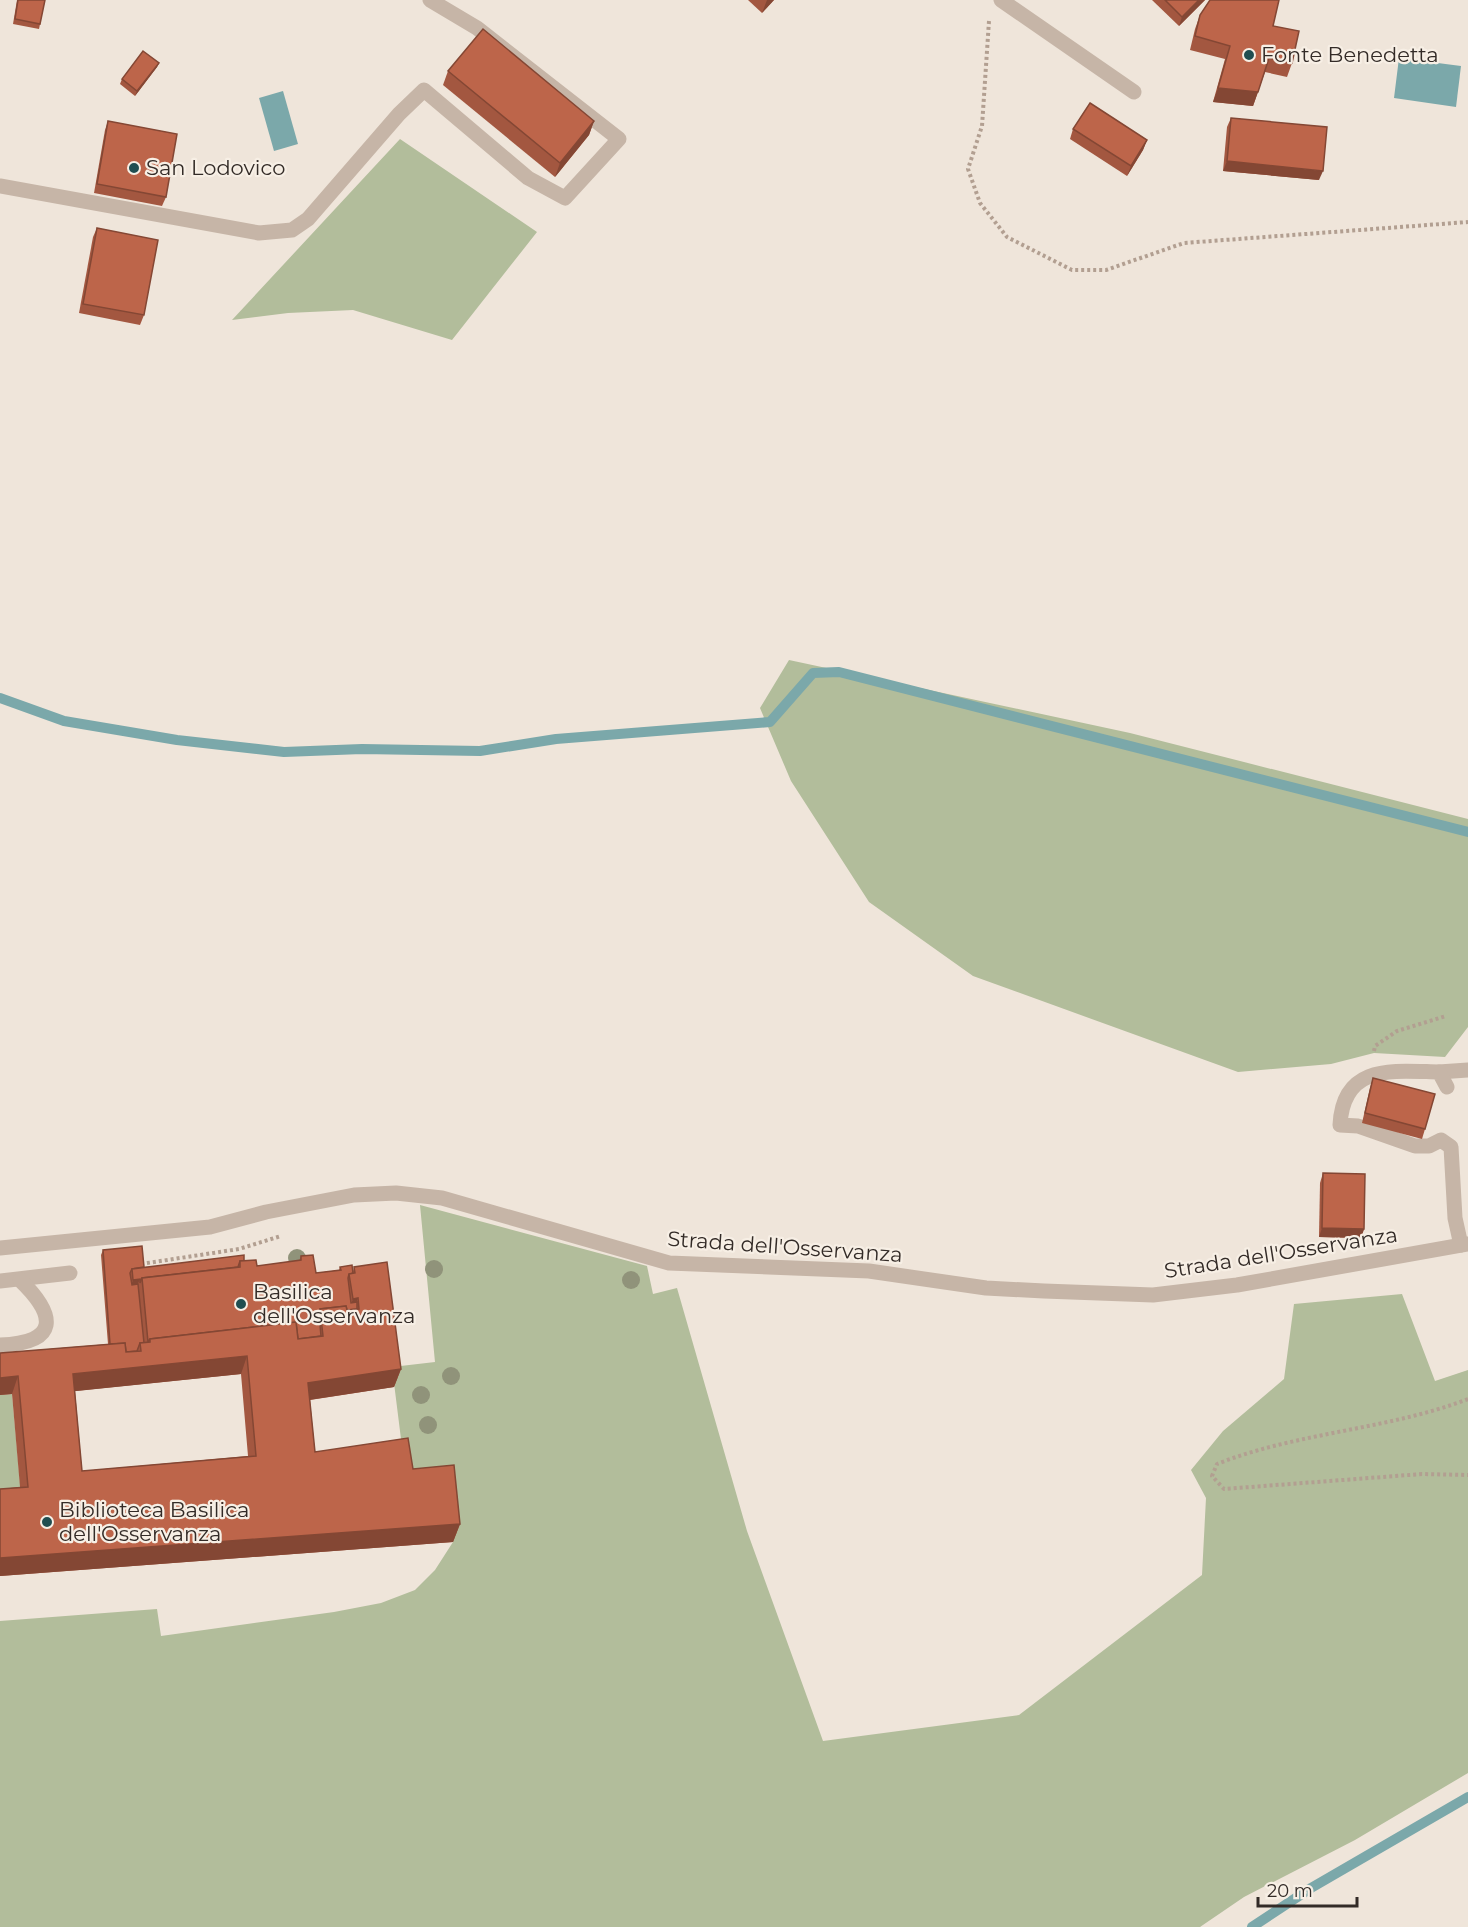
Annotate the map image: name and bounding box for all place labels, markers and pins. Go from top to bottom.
place label: Fonte Benedetta [1261,42,1439,67]
marker: Fonte Benedetta [1242,48,1256,62]
place label: San Lodovico [146,155,285,180]
marker: San Lodovico [127,161,141,175]
place label: Basilica dell'Osservanza [253,1279,415,1328]
marker: Basilica dell'Osservanza [234,1297,248,1311]
place label: Biblioteca Basilica dell'Osservanza [59,1497,249,1546]
marker: Biblioteca Basilica dell'Osservanza [40,1515,54,1529]

